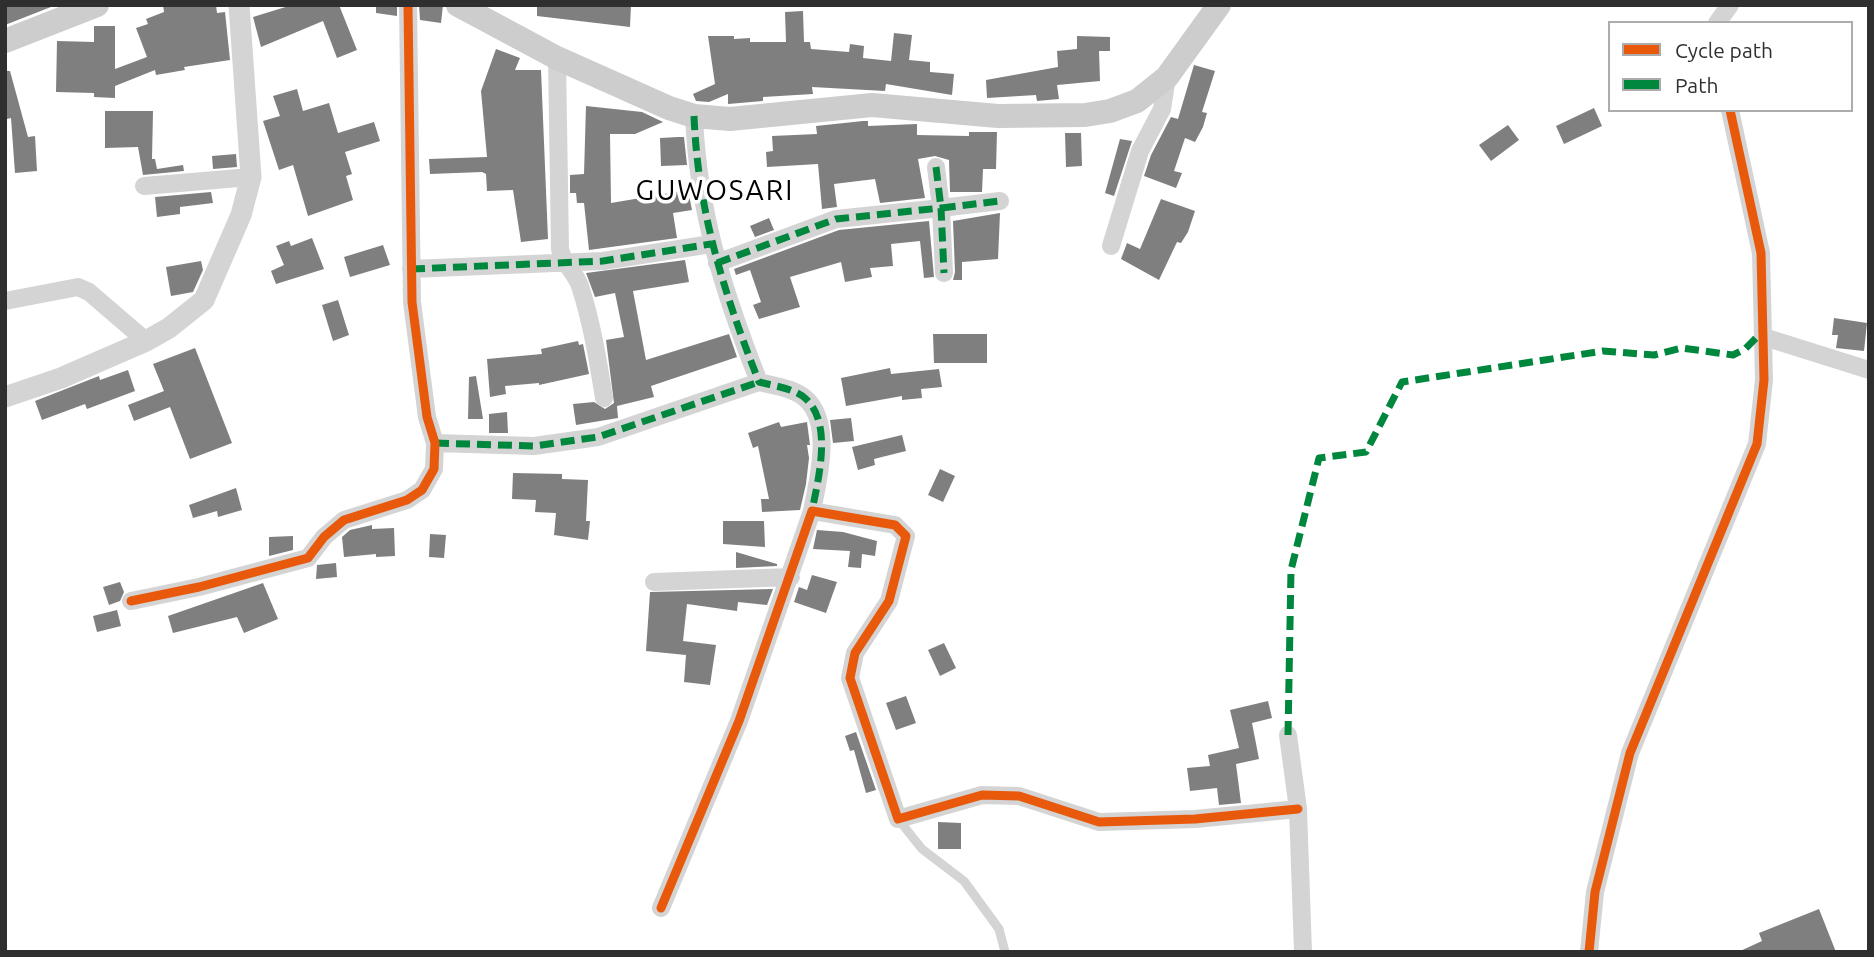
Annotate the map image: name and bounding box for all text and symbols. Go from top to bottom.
legend [1608,21,1853,112]
text: Cycle path [1675,38,1773,62]
text: Path [1675,73,1718,97]
district label: GUWOSARI [637,174,793,208]

